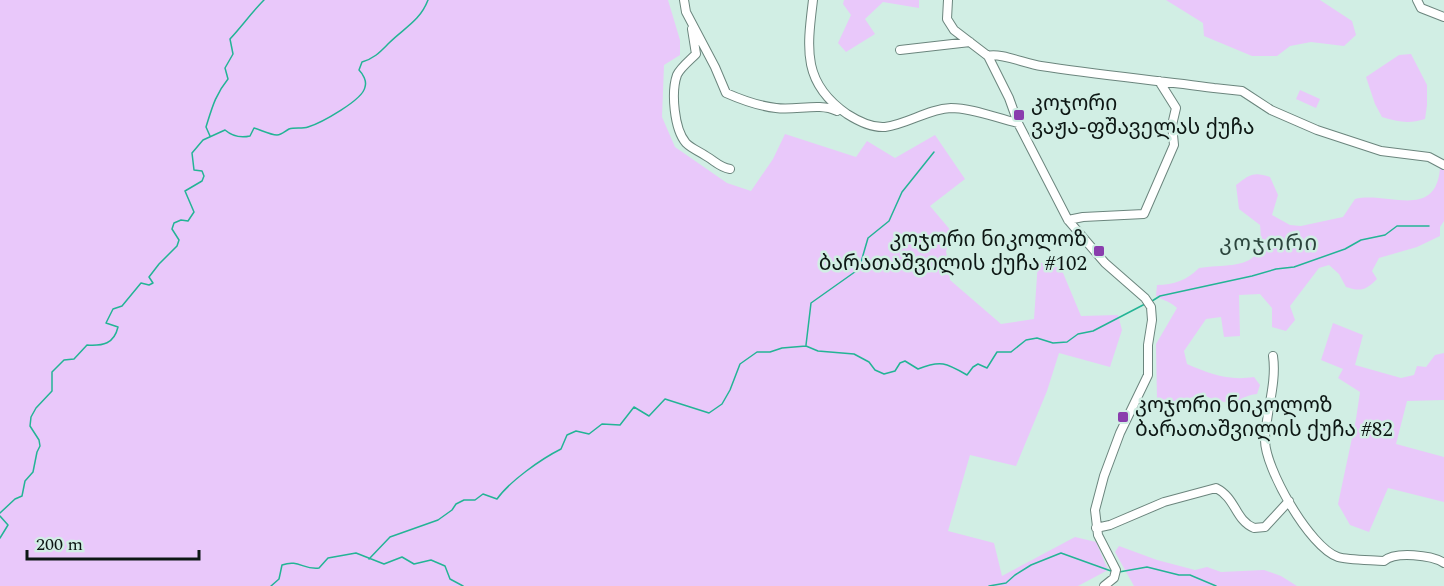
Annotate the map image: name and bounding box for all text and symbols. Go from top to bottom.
place label: კოჯორი ვაჟა-ფშაველას ქუჩა [1031,88,1255,144]
marker: კოჯორი ვაჟა-ფშაველას ქუჩა [1012,108,1026,122]
place label: კოჯორი ნიკოლოზ ბარათაშვილის ქუჩა #102 [819,224,1087,280]
district label: კოჯორი [1219,227,1319,260]
marker: კოჯორი ნიკოლოზ ბარათაშვილის ქუჩა #102 [1092,244,1106,258]
place label: კოჯორი ნიკოლოზ ბარათაშვილის ქუჩა #82 [1135,390,1393,446]
marker: კოჯორი ნიკოლოზ ბარათაშვილის ქუჩა #82 [1116,410,1130,424]
scale bar [27,523,200,561]
text: 200 m [36,531,83,558]

